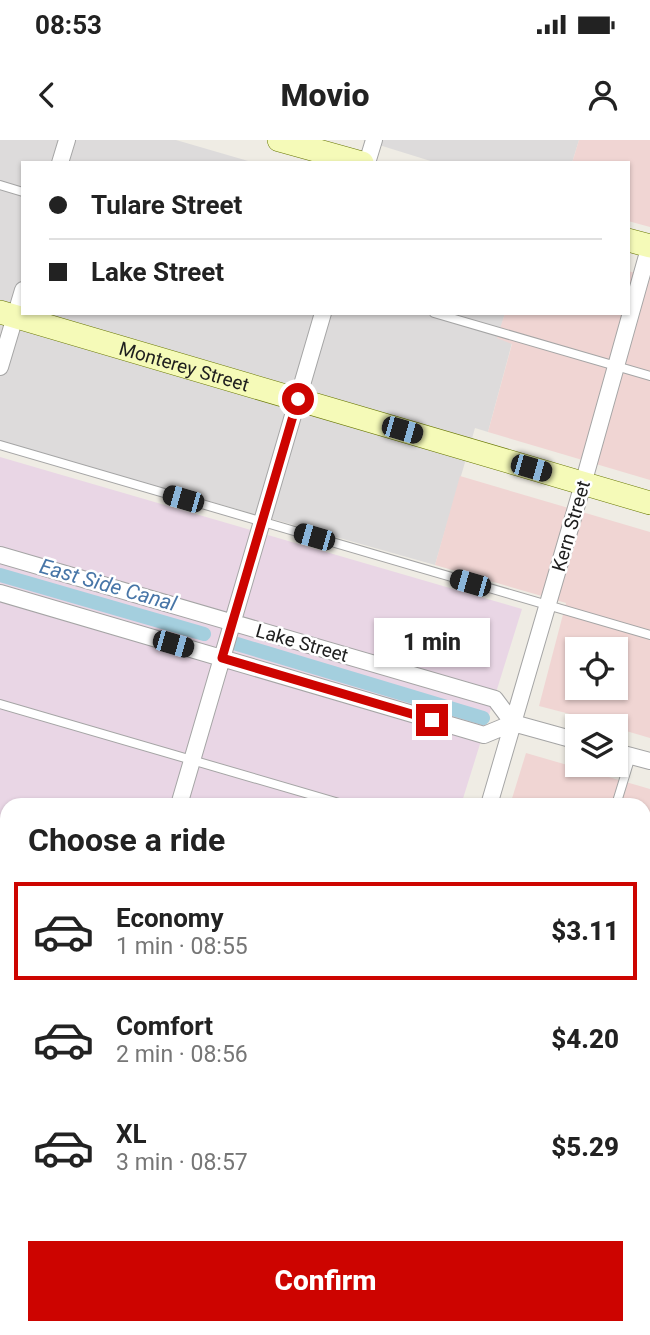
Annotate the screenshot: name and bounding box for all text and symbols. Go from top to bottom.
text: 08:53 [35,10,102,40]
icon: back [28,76,66,114]
text: Movio [281,76,369,114]
icon: person [584,76,622,114]
text: Tulare Street [91,190,242,220]
text: Lake Street [91,257,224,287]
street label: Monterey Street [117,336,252,396]
route start [282,383,314,415]
car [379,414,426,446]
car [508,452,555,484]
street label: Kern Street [547,478,595,574]
car [160,483,207,515]
car [291,521,338,553]
water label: East Side Canal [37,554,180,616]
car [447,567,494,599]
callout: 1 min [374,618,490,668]
street label: Lake Street [253,619,351,667]
car [150,628,197,660]
text: 1 min [403,629,461,656]
map controls [565,637,628,777]
button: locate [565,637,628,700]
route end [416,704,448,736]
button: layers [565,714,628,777]
text: Choose a ride [28,821,225,859]
icon: car [32,900,95,963]
text: Economy [116,903,223,933]
text: $3.11 [551,916,619,946]
text: 1 min · 08:55 [116,933,248,960]
icon: car [32,1008,95,1071]
text: Comfort [116,1011,213,1041]
text: $4.20 [551,1024,619,1054]
text: 2 min · 08:56 [116,1041,248,1068]
icon: car [32,1116,95,1179]
text: XL [116,1119,147,1149]
text: $5.29 [551,1132,619,1162]
text: 3 min · 08:57 [116,1149,248,1176]
button: Confirm [28,1241,623,1321]

